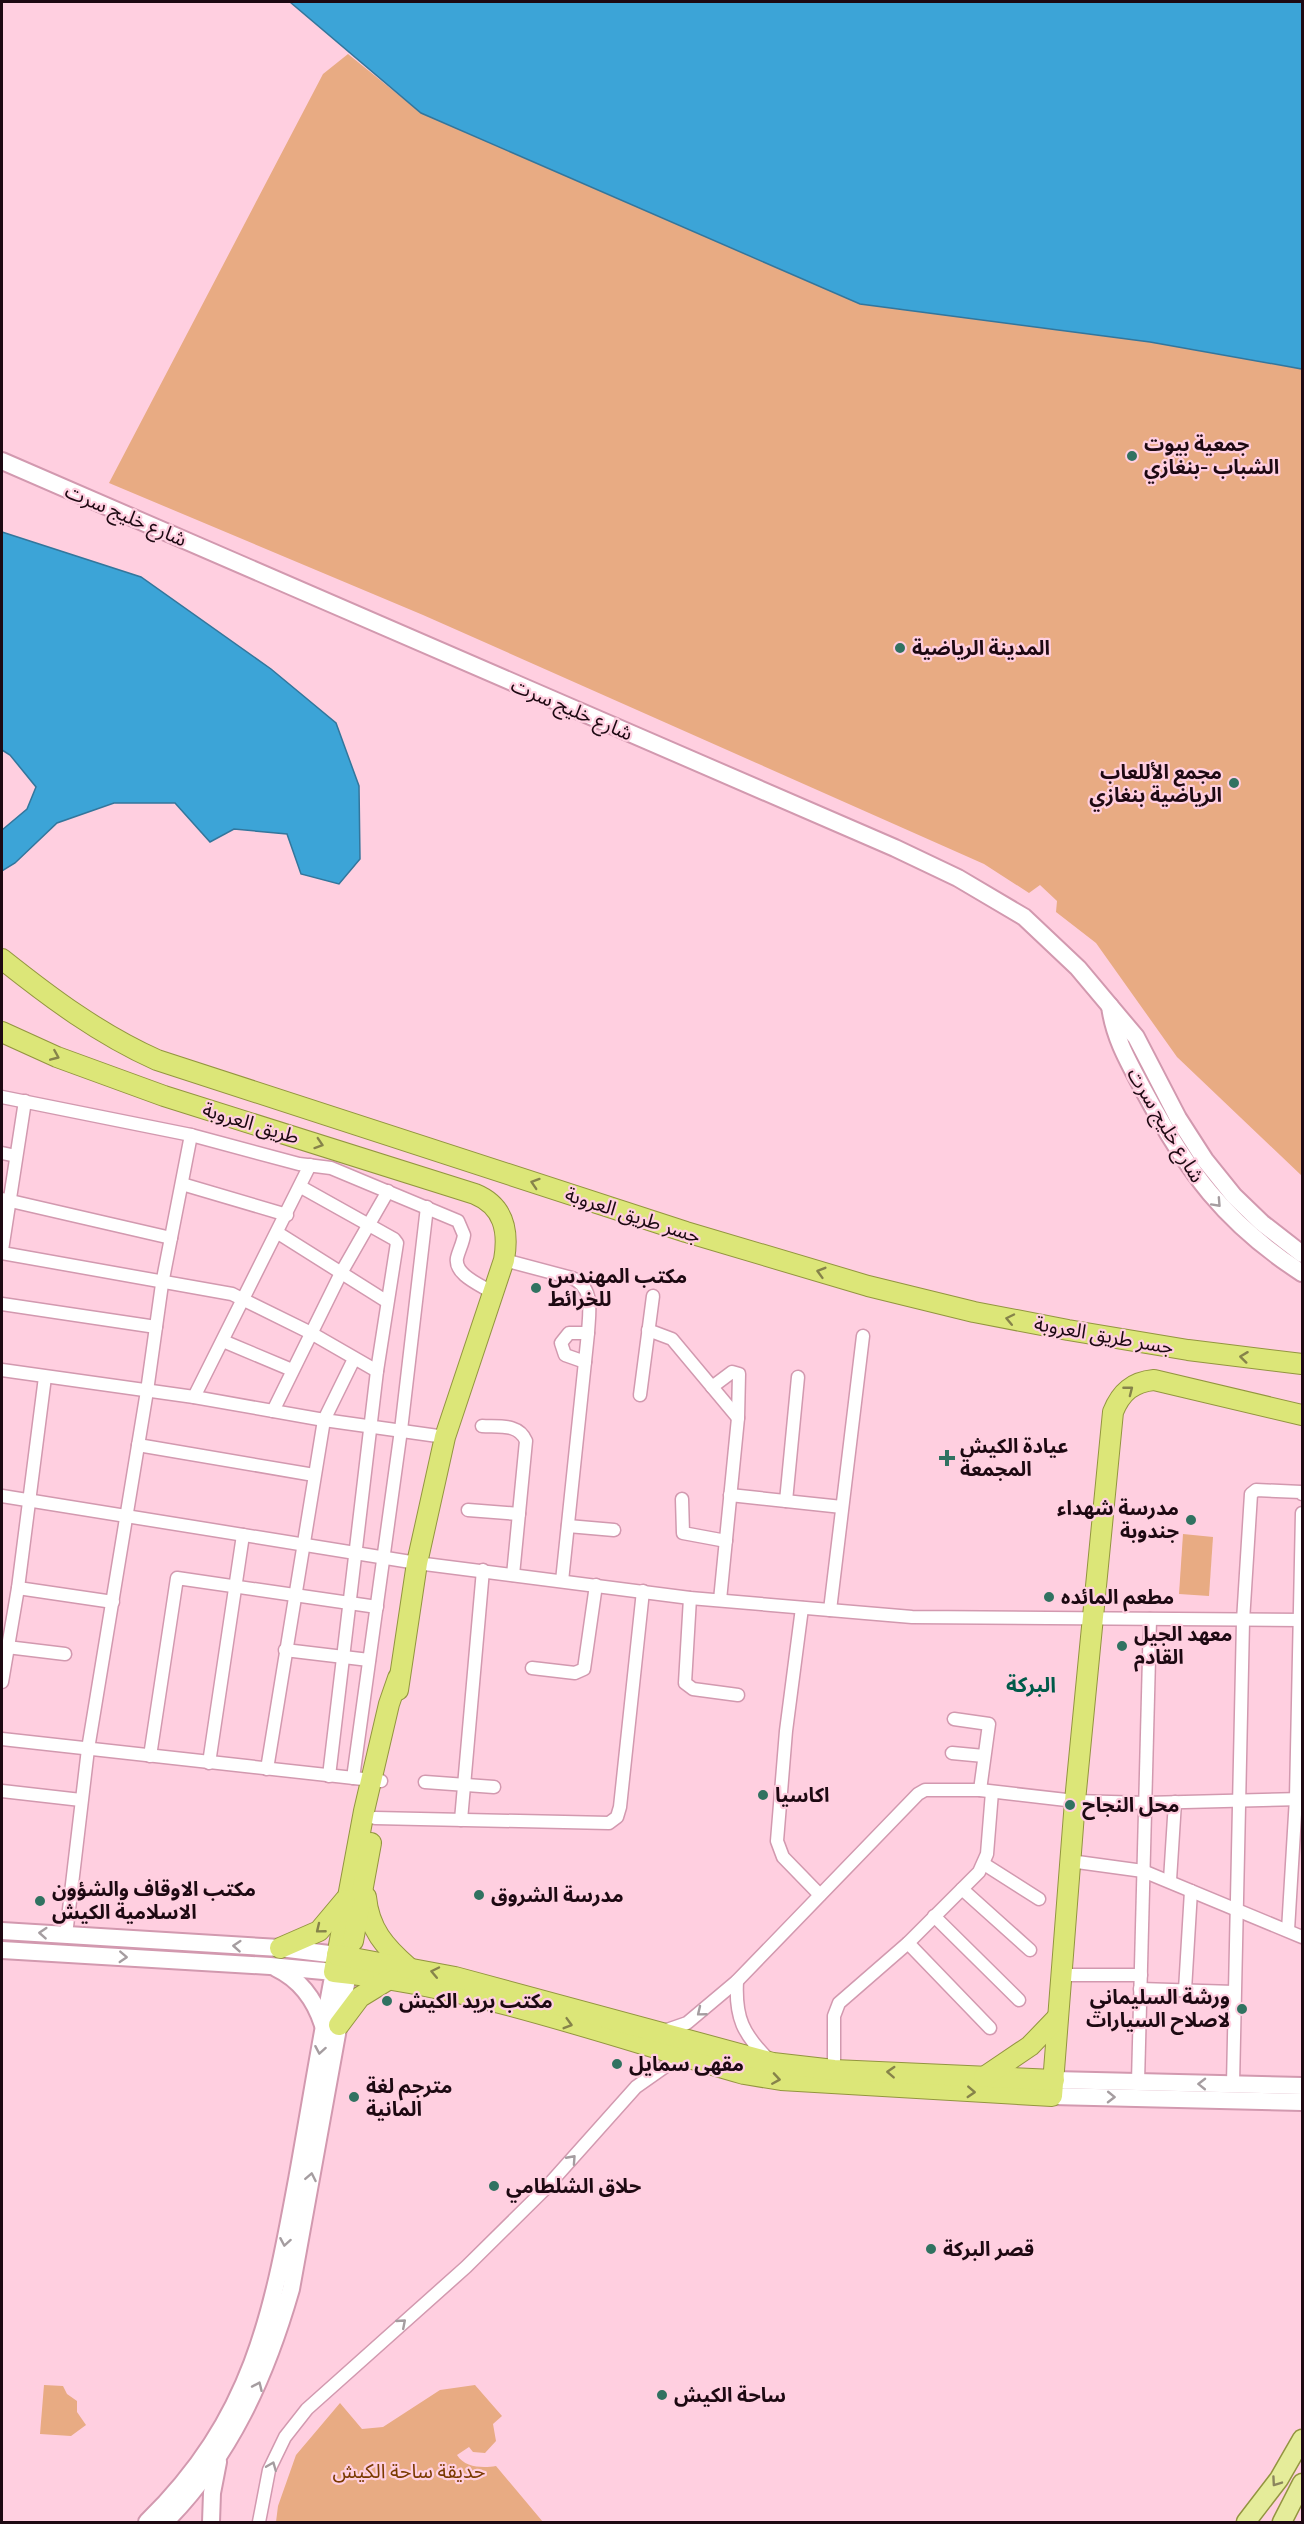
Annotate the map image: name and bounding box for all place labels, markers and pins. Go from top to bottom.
place label: جمعية بيوت الشباب -بنغازي [1144,432,1279,484]
marker: جمعية بيوت الشباب -بنغازي [1125,449,1139,463]
place label: المدينة الرياضية [912,636,1050,660]
marker: المدينة الرياضية [893,641,907,655]
place label: مجمع الأللعاب الرياضية بنغازي [1089,760,1222,812]
marker: مجمع الأللعاب الرياضية بنغازي [1227,776,1241,790]
place label: مكتب المهندس للخرائط [548,1264,687,1311]
marker: مكتب المهندس للخرائط [529,1281,543,1295]
place label: عيادة الكيش المجمعة [960,1434,1068,1481]
marker: عيادة الكيش المجمعة [938,1449,956,1467]
place label: مدرسة شهداء جندوبة [1057,1496,1179,1543]
marker: مدرسة شهداء جندوبة [1184,1513,1198,1527]
place label: مطعم المائده [1061,1585,1174,1612]
marker: مطعم المائده [1042,1590,1056,1604]
place label: معهد الجيل القادم [1134,1622,1233,1672]
marker: معهد الجيل القادم [1115,1639,1129,1653]
place label: اكاسيا [775,1783,829,1807]
marker: اكاسيا [756,1788,770,1802]
place label: محل النجاح [1082,1793,1179,1820]
marker: محل النجاح [1063,1798,1077,1812]
place label: مكتب الاوقاف والشؤون الاسلامية الكيش [52,1877,256,1924]
place label: مدرسة الشروق [491,1883,624,1907]
marker: مدرسة الشروق [472,1888,486,1902]
marker: مكتب الاوقاف والشؤون الاسلامية الكيش [33,1894,47,1908]
place label: ورشة السليماني لاصلاح السيارات [1086,1985,1230,2035]
place label: مكتب بريد الكيش [399,1989,553,2013]
marker: مكتب بريد الكيش [380,1994,394,2008]
marker: ورشة السليماني لاصلاح السيارات [1235,2002,1249,2016]
place label: مقهى سمايل [629,2052,744,2076]
marker: مقهى سمايل [610,2057,624,2071]
place label: مترجم لغة المانية [366,2074,452,2121]
marker: مترجم لغة المانية [347,2090,361,2104]
place label: حلاق الشلطامي [506,2174,642,2203]
marker: حلاق الشلطامي [487,2179,501,2193]
place label: قصر البركة [943,2237,1034,2261]
marker: قصر البركة [924,2242,938,2256]
place label: ساحة الكيش [674,2383,786,2407]
marker: ساحة الكيش [655,2388,669,2402]

